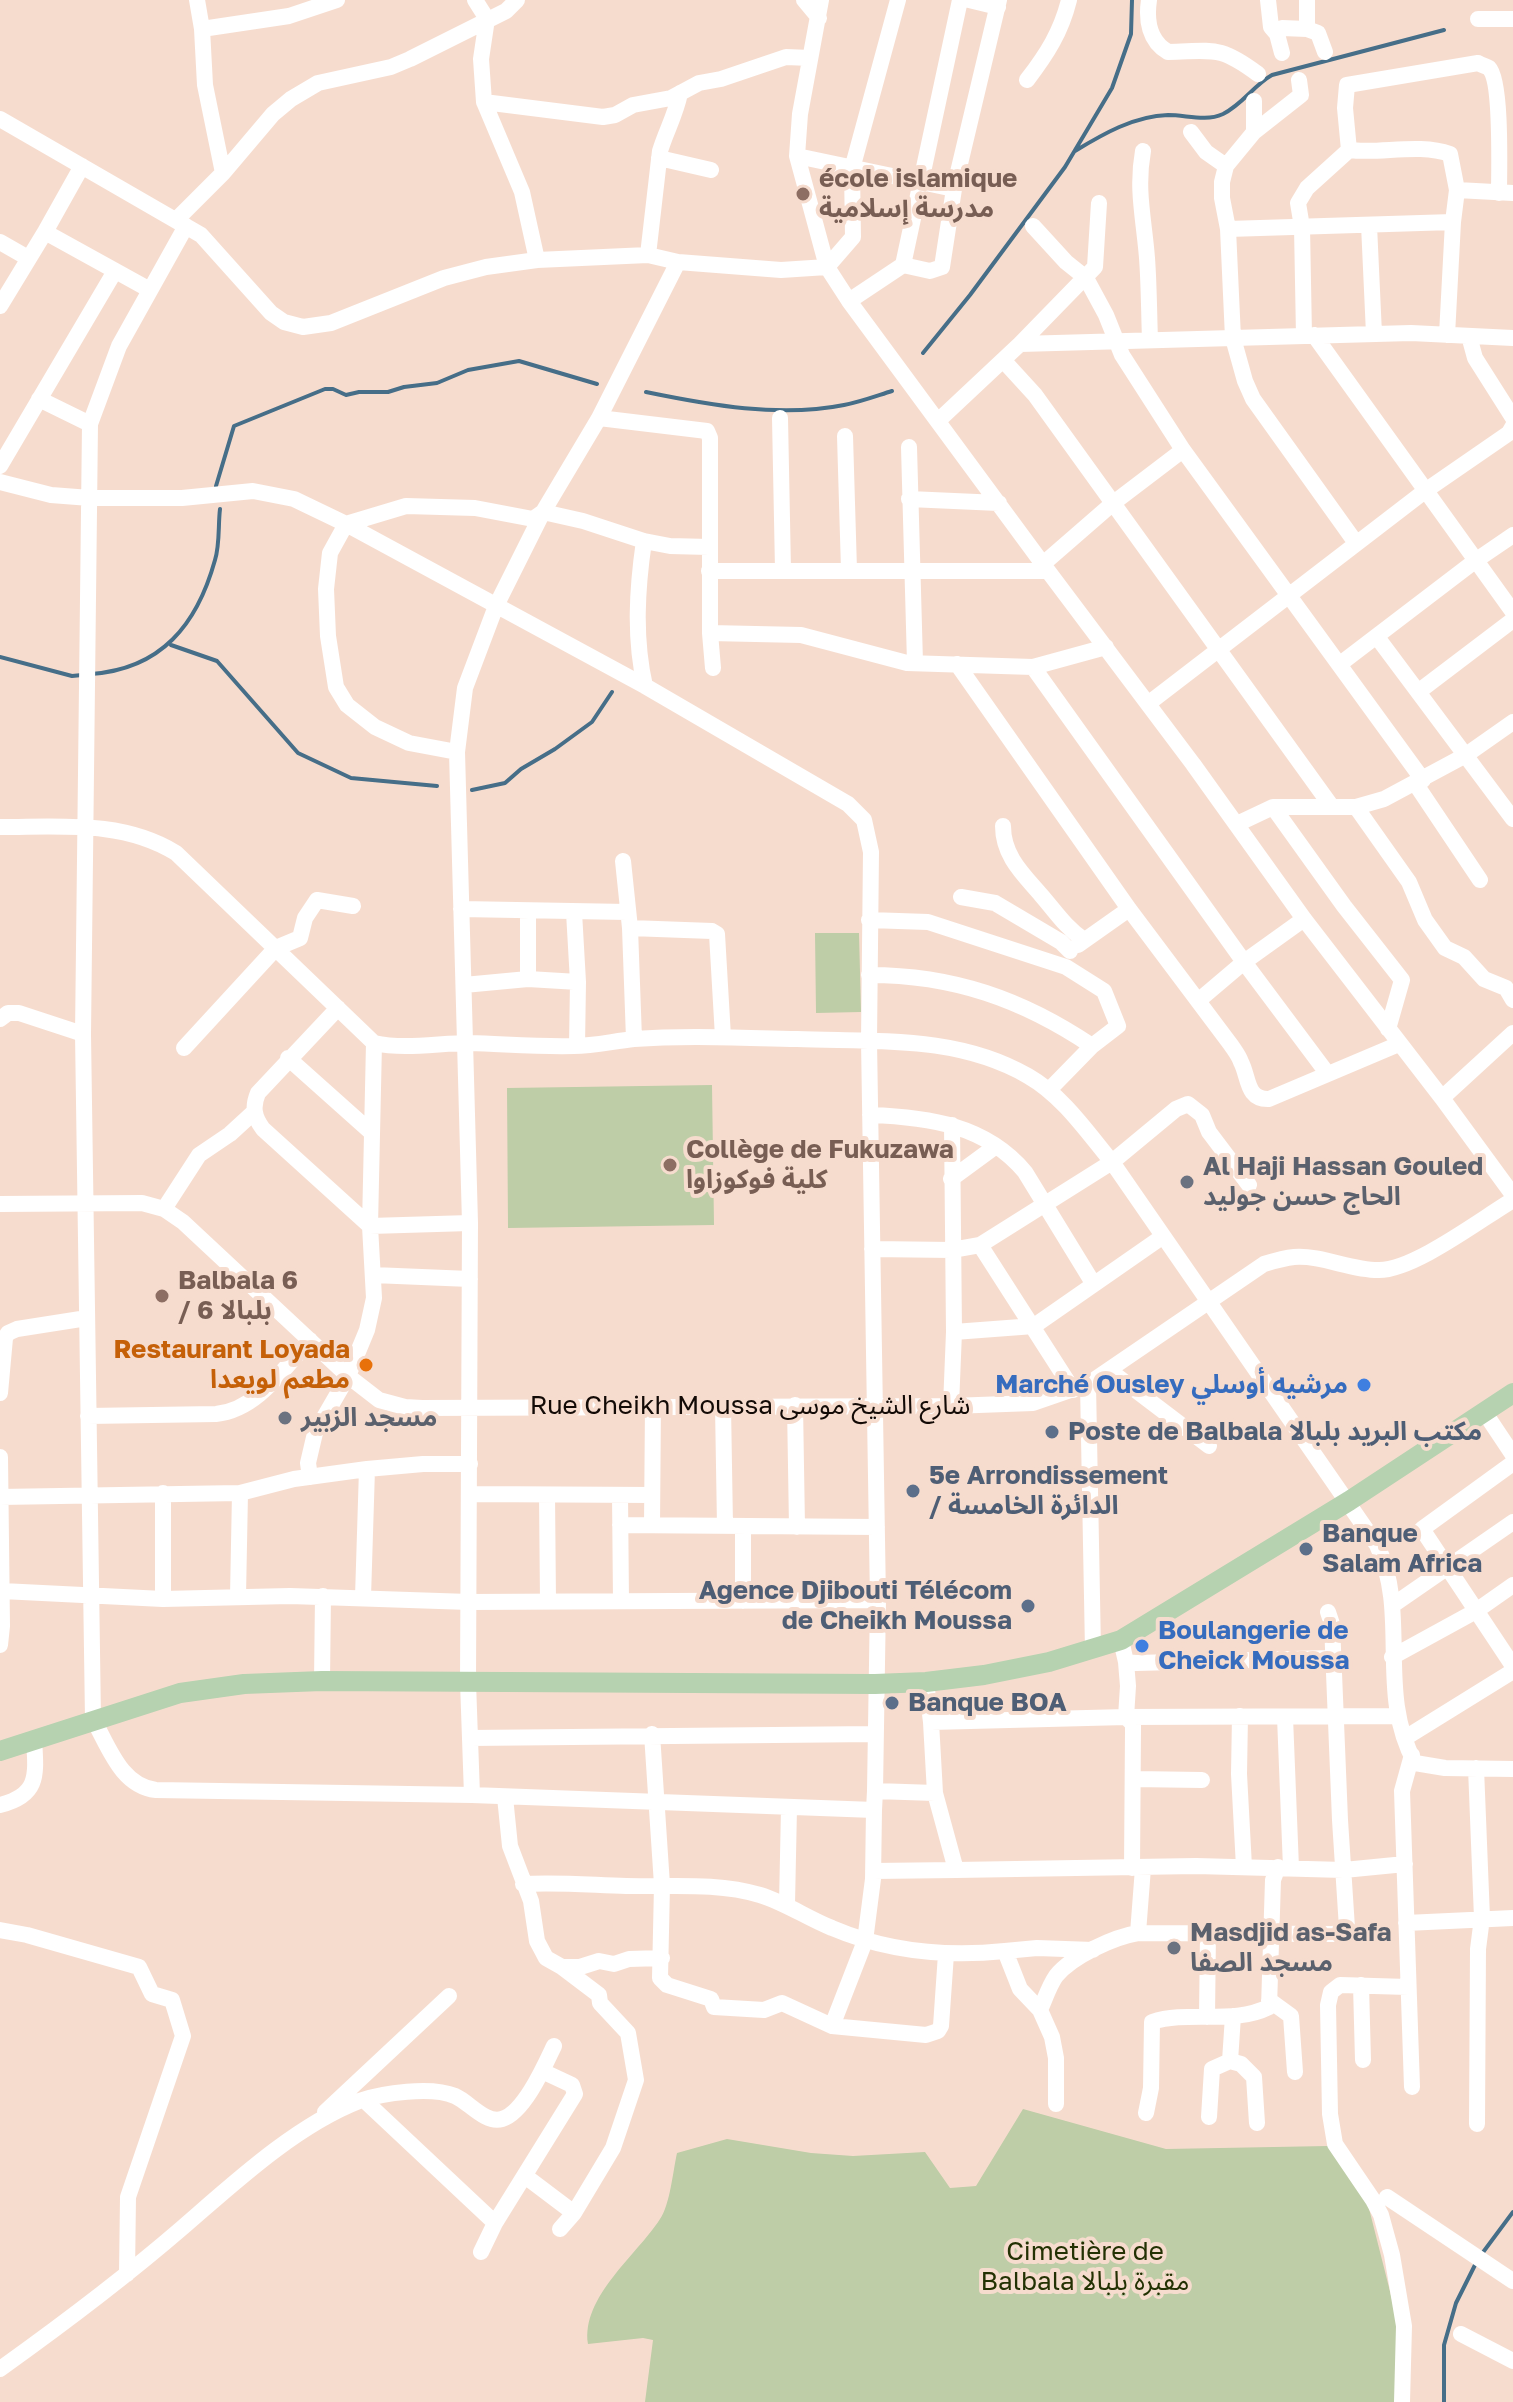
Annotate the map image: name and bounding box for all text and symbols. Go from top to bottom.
place label: école islamique مدرسة إسلامية [819,163,1017,224]
marker: école islamique مدرسة إسلامية [794,185,812,203]
place label: Collège de Fukuzawa كلية فوكوزاوا [686,1134,954,1196]
place label: Al Haji Hassan Gouled الحاج حسن جوليد [1203,1151,1483,1212]
marker: Collège de Fukuzawa كلية فوكوزاوا [661,1156,679,1174]
marker: Al Haji Hassan Gouled الحاج حسن جوليد [1178,1173,1196,1191]
place label: Balbala 6 / بلبالا 6 [178,1265,298,1326]
marker: Balbala 6 / بلبالا 6 [153,1287,171,1305]
place label: Restaurant Loyada مطعم لويعدا [113,1334,350,1396]
marker: Restaurant Loyada مطعم لويعدا [357,1356,375,1374]
place label: Marché Ousley مرشيه أوسلي [995,1369,1348,1401]
marker: Marché Ousley مرشيه أوسلي [1355,1376,1373,1394]
street label: Rue Cheikh Moussa شارع الشيخ موسى [530,1390,970,1422]
place label: مسجد الزبير [301,1402,437,1434]
marker: مسجد الزبير [276,1409,294,1427]
place label: Poste de Balbala مكتب البريد بلبالا [1068,1416,1482,1448]
marker: Poste de Balbala مكتب البريد بلبالا [1043,1423,1061,1441]
place label: 5e Arrondissement / الدائرة الخامسة [929,1460,1168,1522]
marker: 5e Arrondissement / الدائرة الخامسة [904,1482,922,1500]
place label: Banque Salam Africa [1322,1518,1482,1580]
marker: Banque Salam Africa [1297,1540,1315,1558]
place label: Agence Djibouti Télécom de Cheikh Moussa [699,1575,1012,1636]
marker: Agence Djibouti Télécom de Cheikh Moussa [1019,1597,1037,1615]
place label: Boulangerie de Cheick Moussa [1158,1615,1350,1676]
marker: Boulangerie de Cheick Moussa [1133,1637,1151,1655]
place label: Banque BOA [908,1687,1067,1719]
marker: Banque BOA [883,1694,901,1712]
place label: Masdjid as-Safa مسجد الصفا [1190,1917,1392,1978]
marker: Masdjid as-Safa مسجد الصفا [1165,1939,1183,1957]
park label: Cimetière de Balbala مقبرة بلبالا [981,2236,1189,2298]

